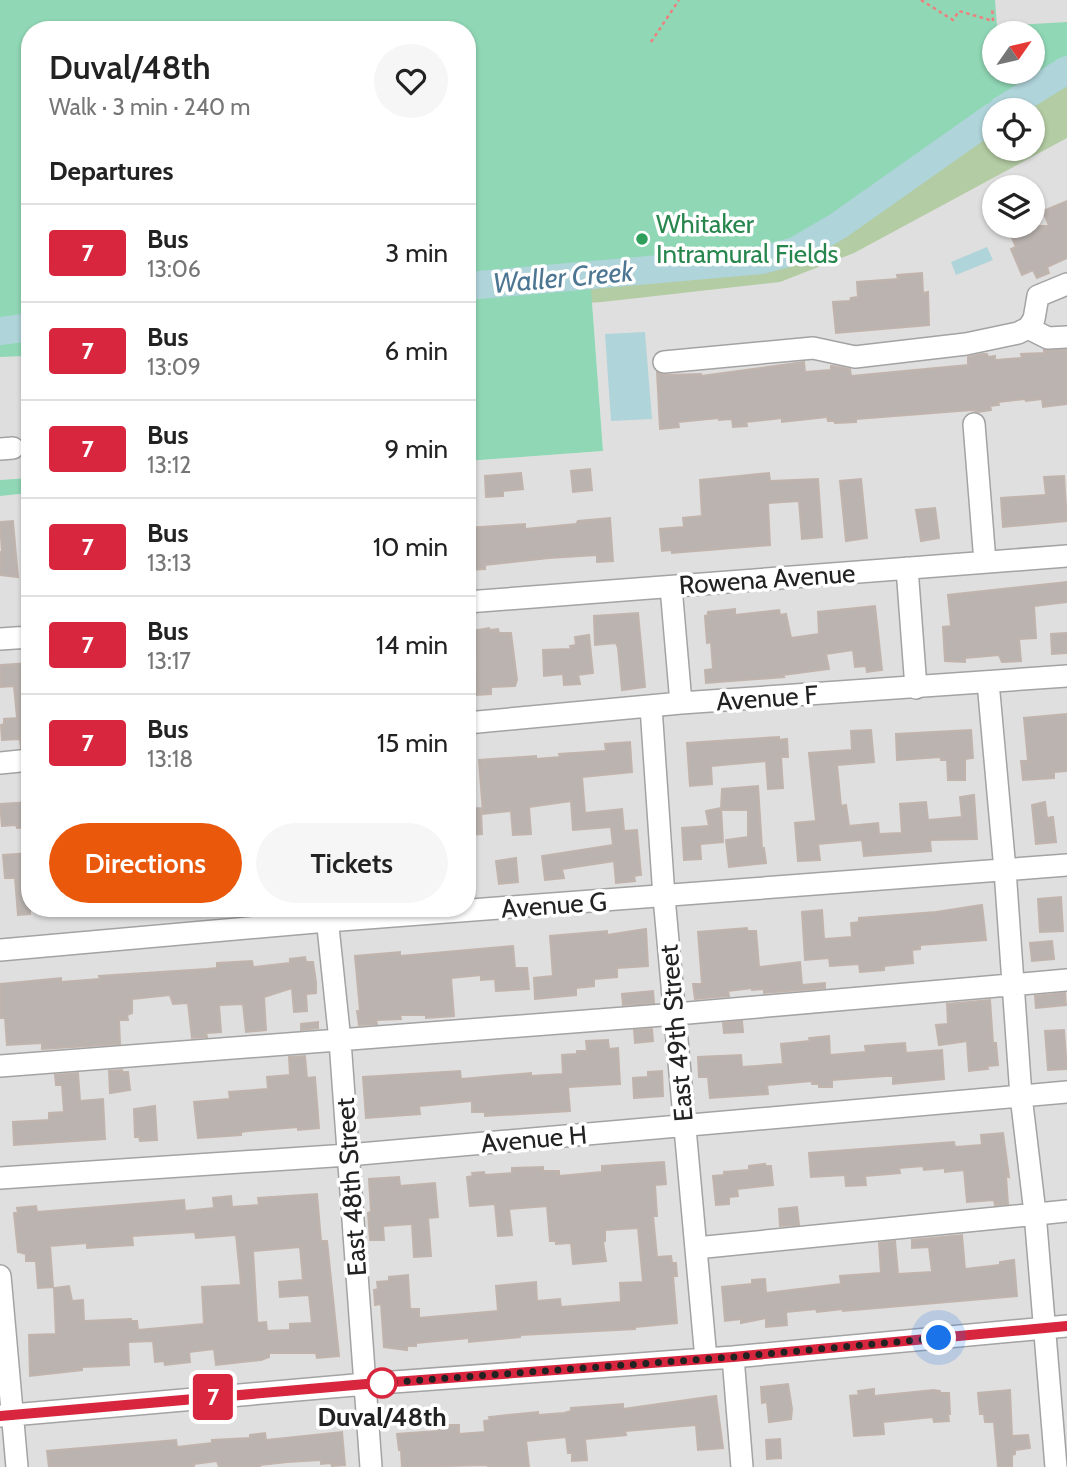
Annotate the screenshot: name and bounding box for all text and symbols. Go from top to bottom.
north arrow [982,21,1045,84]
map controls [982,21,1045,238]
button: heart [374,44,448,118]
text: Duval/48th [49,47,211,87]
text: Walk · 3 min · 240 m [49,93,251,121]
button: locate [982,98,1045,161]
text: Departures [49,155,173,187]
button: layers [982,175,1045,238]
place label: Whitaker Intramural Fields [656,208,839,270]
text: Bus [147,223,188,255]
marker: Whitaker Intramural Fields [634,231,650,247]
text: 3 min [385,237,448,269]
text: 7 [81,238,94,267]
water label: Waller Creek [491,254,636,300]
text: 13:06 [147,255,201,283]
text: Bus [147,321,188,353]
text: 6 min [385,335,448,367]
text: 7 [81,336,94,365]
text: 13:09 [147,353,201,381]
text: Bus [147,419,188,451]
text: 9 min [385,433,448,465]
text: 7 [81,434,94,463]
text: 13:12 [147,451,191,479]
text: Bus [147,517,188,549]
text: 10 min [373,531,448,563]
text: 7 [81,532,94,561]
text: 13:13 [147,549,192,577]
street label: Rowena Avenue [678,557,856,601]
text: Bus [147,615,188,647]
text: 14 min [376,629,448,661]
text: 7 [81,630,94,659]
text: 13:17 [147,647,191,675]
street label: Avenue F [715,678,819,718]
text: Bus [147,713,188,745]
text: 15 min [377,727,448,759]
text: 7 [81,728,94,757]
text: 13:18 [147,745,193,773]
button: Directions [49,823,242,903]
button: Tickets [256,823,448,903]
street label: Avenue G [500,885,608,925]
street label: East 49th Street [652,943,700,1123]
street label: East 48th Street [329,1097,373,1277]
street label: Avenue H [479,1118,589,1160]
your location [921,1320,956,1355]
marker: Duval/48th [367,1368,397,1398]
line badge: 7 [190,1374,236,1420]
text: 7 [207,1382,219,1411]
place label: Duval/48th [318,1401,446,1433]

